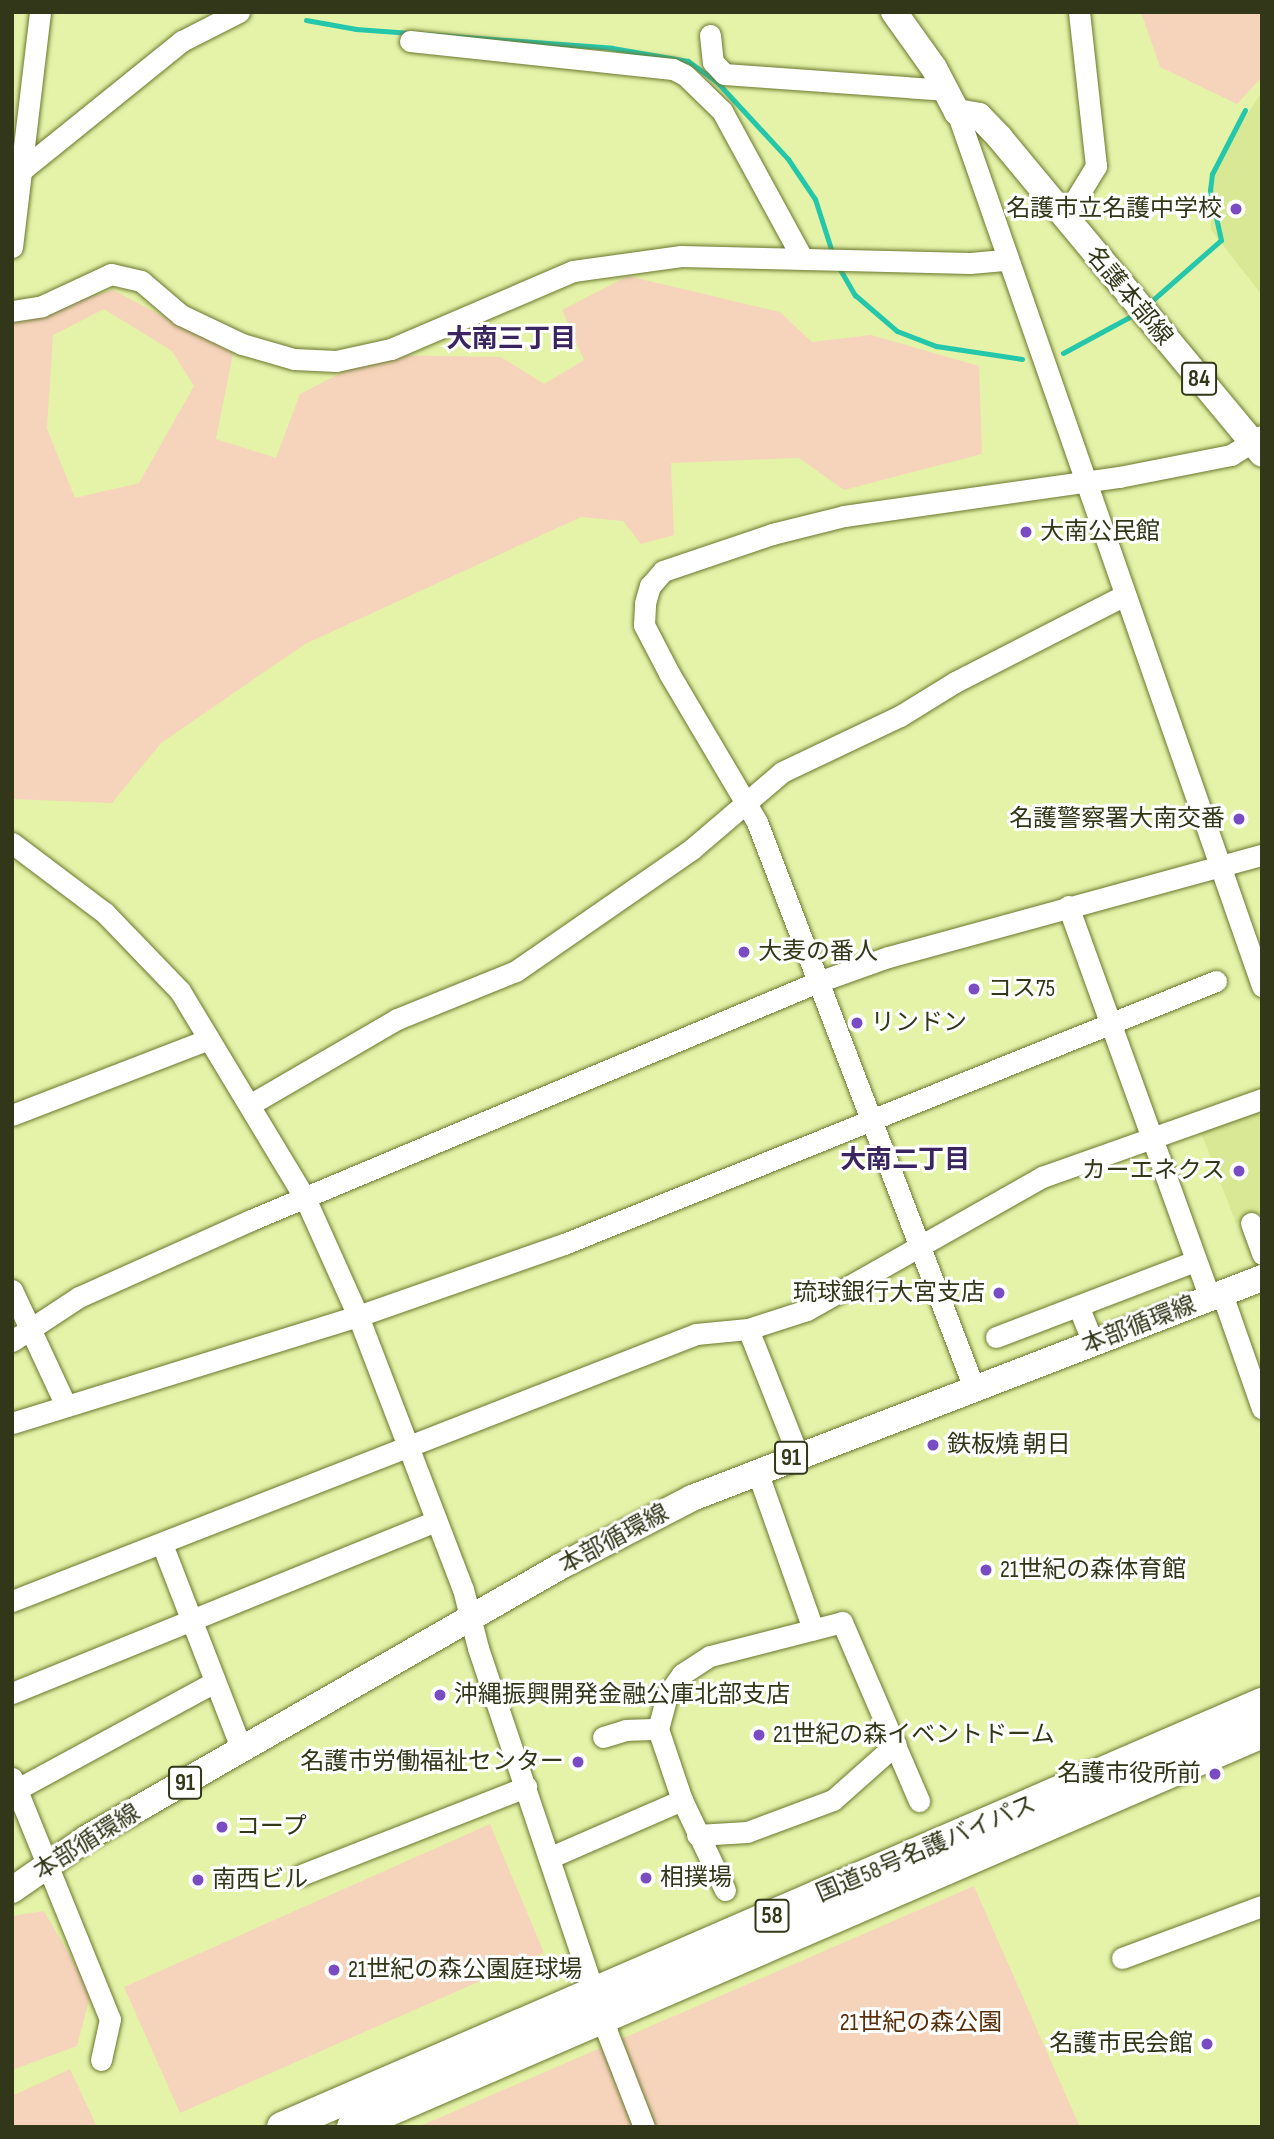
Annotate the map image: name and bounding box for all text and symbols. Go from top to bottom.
place label: 名護市立名護中学校 [1006,195,1222,223]
marker: 名護市立名護中学校 [1228,201,1244,217]
street label: 名護本部線 [1079,241,1179,351]
district label: 大南三丁目 [446,324,576,356]
road number: 84 [1180,360,1218,398]
place label: 大南公民館 [1040,518,1160,546]
marker: 大南公民館 [1018,524,1034,540]
place label: 名護警察署大南交番 [1009,805,1225,833]
marker: 名護警察署大南交番 [1231,811,1247,827]
place label: 大麦の番人 [758,938,878,966]
marker: 大麦の番人 [736,944,752,960]
place label: コス75 [988,975,1055,1003]
marker: コス75 [966,981,982,997]
place label: リンドン [871,1009,967,1037]
marker: リンドン [849,1015,865,1031]
district label: 大南二丁目 [840,1145,970,1177]
place label: カーエネクス [1081,1157,1225,1185]
marker: カーエネクス [1231,1163,1247,1179]
place label: 琉球銀行大宮支店 [793,1279,985,1307]
marker: 琉球銀行大宮支店 [991,1285,1007,1301]
street label: 本部循環線 [1078,1290,1200,1360]
place label: 鉄板燒 朝日 [947,1431,1071,1459]
marker: 鉄板燒 朝日 [925,1437,941,1453]
road number: 91 [774,1438,808,1478]
street label: 本部循環線 [554,1498,674,1580]
place label: 21世紀の森体育館 [1000,1556,1186,1584]
marker: 21世紀の森体育館 [978,1562,994,1578]
place label: 沖縄振興開発金融公庫北部支店 [454,1681,790,1709]
marker: 沖縄振興開発金融公庫北部支店 [432,1687,448,1703]
place label: 21世紀の森イベントドーム [773,1721,1055,1749]
marker: 21世紀の森イベントドーム [751,1727,767,1743]
place label: 名護市労働福祉センター [300,1748,564,1776]
marker: 名護市労働福祉センター [570,1754,586,1770]
place label: 名護市役所前 [1057,1760,1201,1788]
road number: 91 [168,1764,202,1802]
marker: 名護市役所前 [1207,1766,1223,1782]
street label: 国道58号名護バイパス [812,1790,1040,1908]
street label: 本部循環線 [28,1798,146,1886]
place label: コープ [236,1813,308,1841]
marker: コープ [214,1819,230,1835]
place label: 相撲場 [660,1864,732,1892]
place label: 南西ビル [212,1866,308,1894]
marker: 相撲場 [638,1870,654,1886]
marker: 南西ビル [190,1872,206,1888]
road number: 58 [754,1896,790,1936]
place label: 21世紀の森公園庭球場 [348,1956,582,1984]
marker: 21世紀の森公園庭球場 [326,1962,342,1978]
park label: 21世紀の森公園 [840,2009,1002,2037]
place label: 名護市民会館 [1049,2030,1193,2058]
marker: 名護市民会館 [1199,2036,1215,2052]

